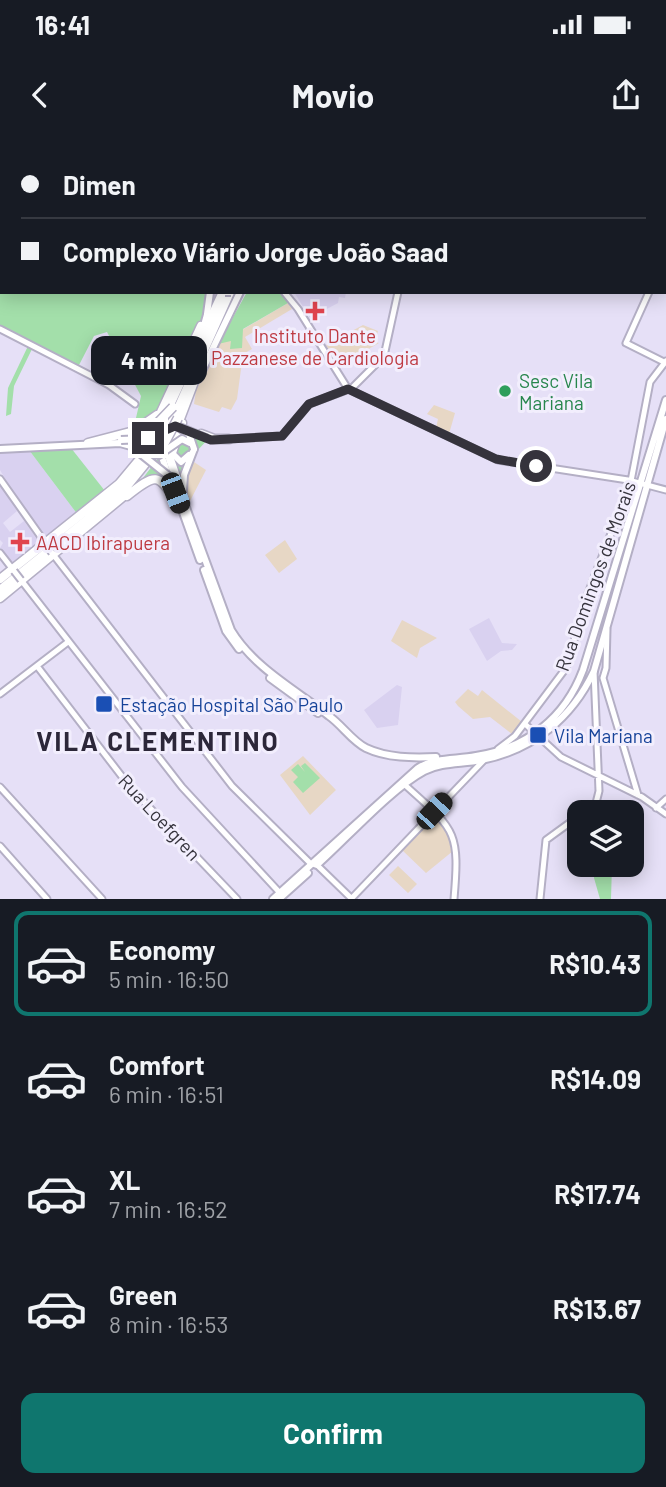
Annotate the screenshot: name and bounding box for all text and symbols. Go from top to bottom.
text: 16:41 [35,9,90,40]
icon: back [21,76,59,114]
text: Movio [292,76,374,114]
icon: share [607,76,645,114]
text: Dimen [63,169,136,200]
text: Complexo Viário Jorge João Saad [63,236,448,267]
marker: Instituto Dante Pazzanese de Cardiologia [305,301,325,321]
place label: Instituto Dante Pazzanese de Cardiologia [211,324,419,369]
callout: 4 min [90,336,206,386]
text: 4 min [121,346,177,374]
place label: Sesc Vila Mariana [519,369,593,414]
marker: Sesc Vila Mariana [497,383,513,399]
route end [132,422,164,454]
route start [520,450,552,482]
car [158,470,193,516]
street label: Rua Domingos de Morais [550,478,640,674]
place label: AACD Ibirapuera [36,531,170,554]
marker: AACD Ibirapuera [10,532,30,552]
place label: Estação Hospital São Paulo [120,693,343,716]
marker: Estação Hospital São Paulo [94,694,114,714]
place label: Vila Mariana [554,724,653,747]
district label: VILA CLEMENTINO [36,725,280,756]
marker: Vila Mariana [528,725,548,745]
street label: Rua Loefgren [114,769,206,865]
car [412,788,457,834]
map controls [567,800,644,877]
button: layers [567,800,644,877]
icon: car [25,932,88,995]
text: Economy [109,934,215,965]
text: R$10.43 [549,948,641,979]
text: 5 min · 16:50 [109,965,229,993]
icon: car [25,1047,88,1110]
text: Comfort [109,1049,205,1080]
text: R$14.09 [550,1063,641,1094]
text: 6 min · 16:51 [109,1080,224,1108]
icon: car [25,1162,88,1225]
text: XL [109,1164,140,1195]
text: R$17.74 [554,1178,641,1209]
text: 7 min · 16:52 [109,1195,228,1223]
icon: car [25,1277,88,1340]
text: Green [109,1279,177,1310]
text: R$13.67 [553,1293,641,1324]
text: 8 min · 16:53 [109,1310,228,1338]
button: Confirm [21,1393,645,1473]

